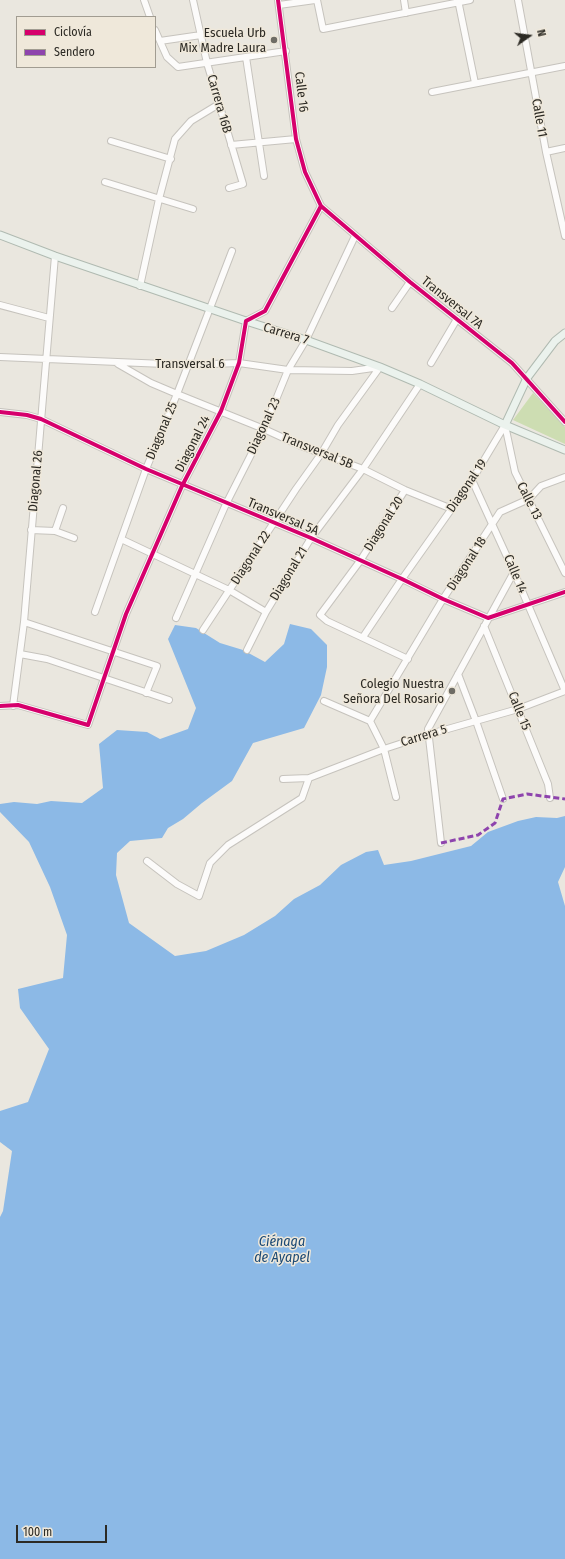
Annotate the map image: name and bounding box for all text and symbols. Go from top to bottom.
legend [16,16,156,68]
north arrow [509,16,549,56]
text: Ciclovía [54,25,92,39]
place label: Escuela Urb Mix Madre Laura [179,25,266,56]
text: N [534,28,548,38]
marker: Escuela Urb Mix Madre Laura [269,35,279,45]
text: Sendero [54,45,95,59]
street label: Calle 16 [291,71,311,113]
street label: Carrera 16B [203,73,235,135]
street label: Calle 11 [528,97,550,139]
street label: Transversal 7A [418,273,486,333]
street label: Carrera 7 [261,320,311,348]
street label: Transversal 6 [155,356,225,372]
street label: Diagonal 23 [244,395,284,457]
street label: Diagonal 25 [143,400,181,462]
street label: Diagonal 24 [172,413,214,475]
street label: Transversal 5B [279,430,355,472]
street label: Diagonal 26 [26,450,46,512]
street label: Diagonal 19 [444,456,490,516]
street label: Calle 13 [513,480,545,522]
street label: Diagonal 20 [361,494,407,554]
street label: Transversal 5A [245,495,321,539]
street label: Diagonal 22 [228,528,274,588]
street label: Diagonal 18 [444,534,490,594]
street label: Diagonal 21 [267,544,311,604]
street label: Calle 14 [500,552,530,596]
place label: Colegio Nuestra Señora Del Rosario [343,676,444,707]
marker: Colegio Nuestra Señora Del Rosario [447,686,457,696]
street label: Calle 15 [504,690,534,732]
street label: Carrera 5 [399,722,449,750]
water label: Ciénaga de Ayapel [254,1234,310,1266]
scale bar [18,1517,109,1543]
text: 100 m [23,1525,52,1539]

